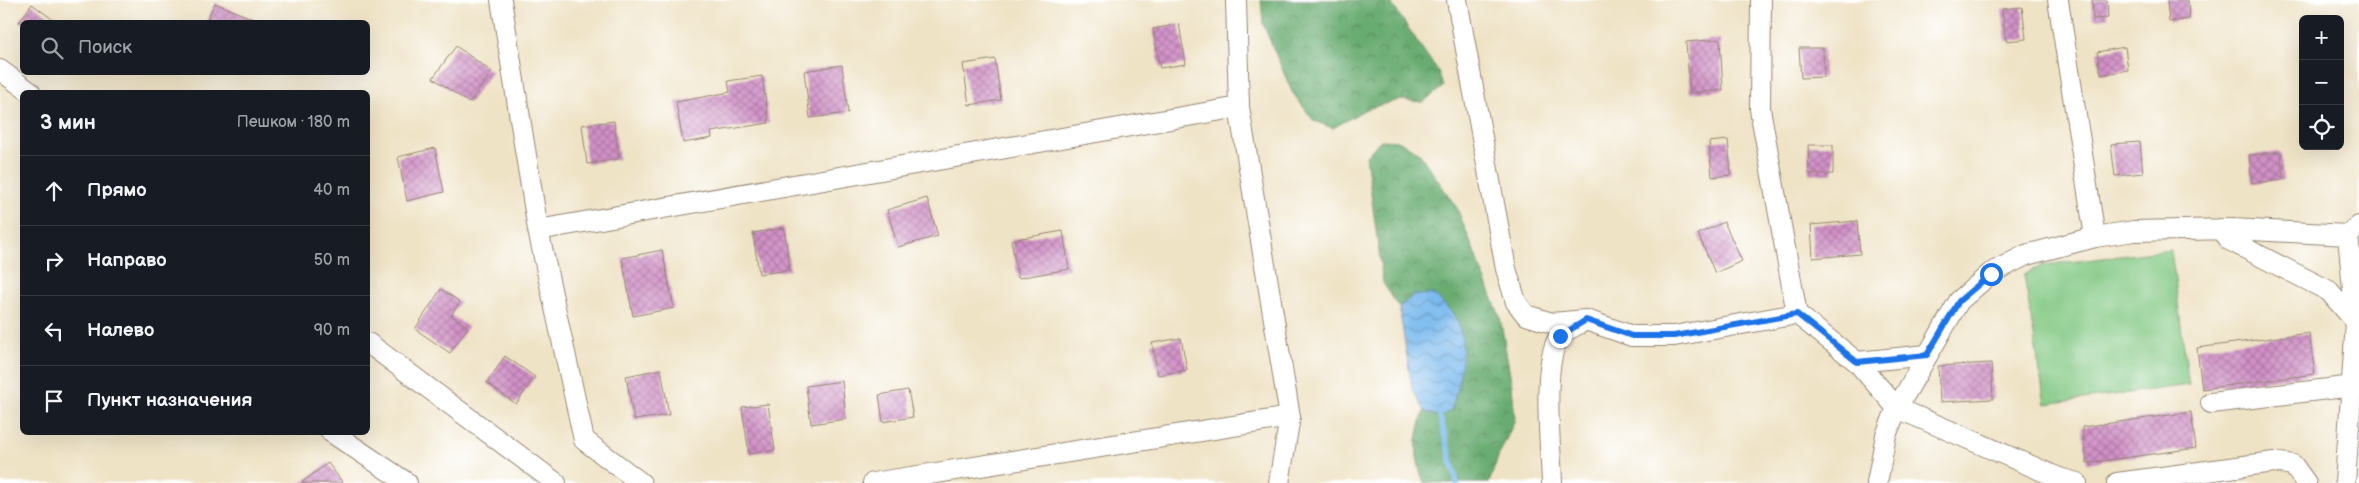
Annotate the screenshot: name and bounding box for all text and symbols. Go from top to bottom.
map controls [2299,15,2344,150]
button: + [2299,15,2344,60]
search box [20,20,370,75]
icon: search [38,34,66,62]
text: Поиск [78,36,132,59]
button: − [2299,60,2344,105]
button: locate [2299,105,2344,150]
text: 3 мин [40,110,96,135]
text: Пешком · 180 m [237,113,350,132]
icon: ahead [40,177,68,205]
text: Прямо [87,179,147,202]
text: 40 m [313,181,350,200]
icon: right [40,247,68,275]
text: Направо [87,249,167,272]
text: 50 m [314,251,350,270]
route start [1980,263,2003,286]
icon: left [40,317,68,345]
text: Налево [87,319,154,342]
text: 90 m [314,321,350,340]
route end [1549,325,1572,348]
icon: arrive [40,387,68,415]
text: Пункт назначения [87,389,252,412]

